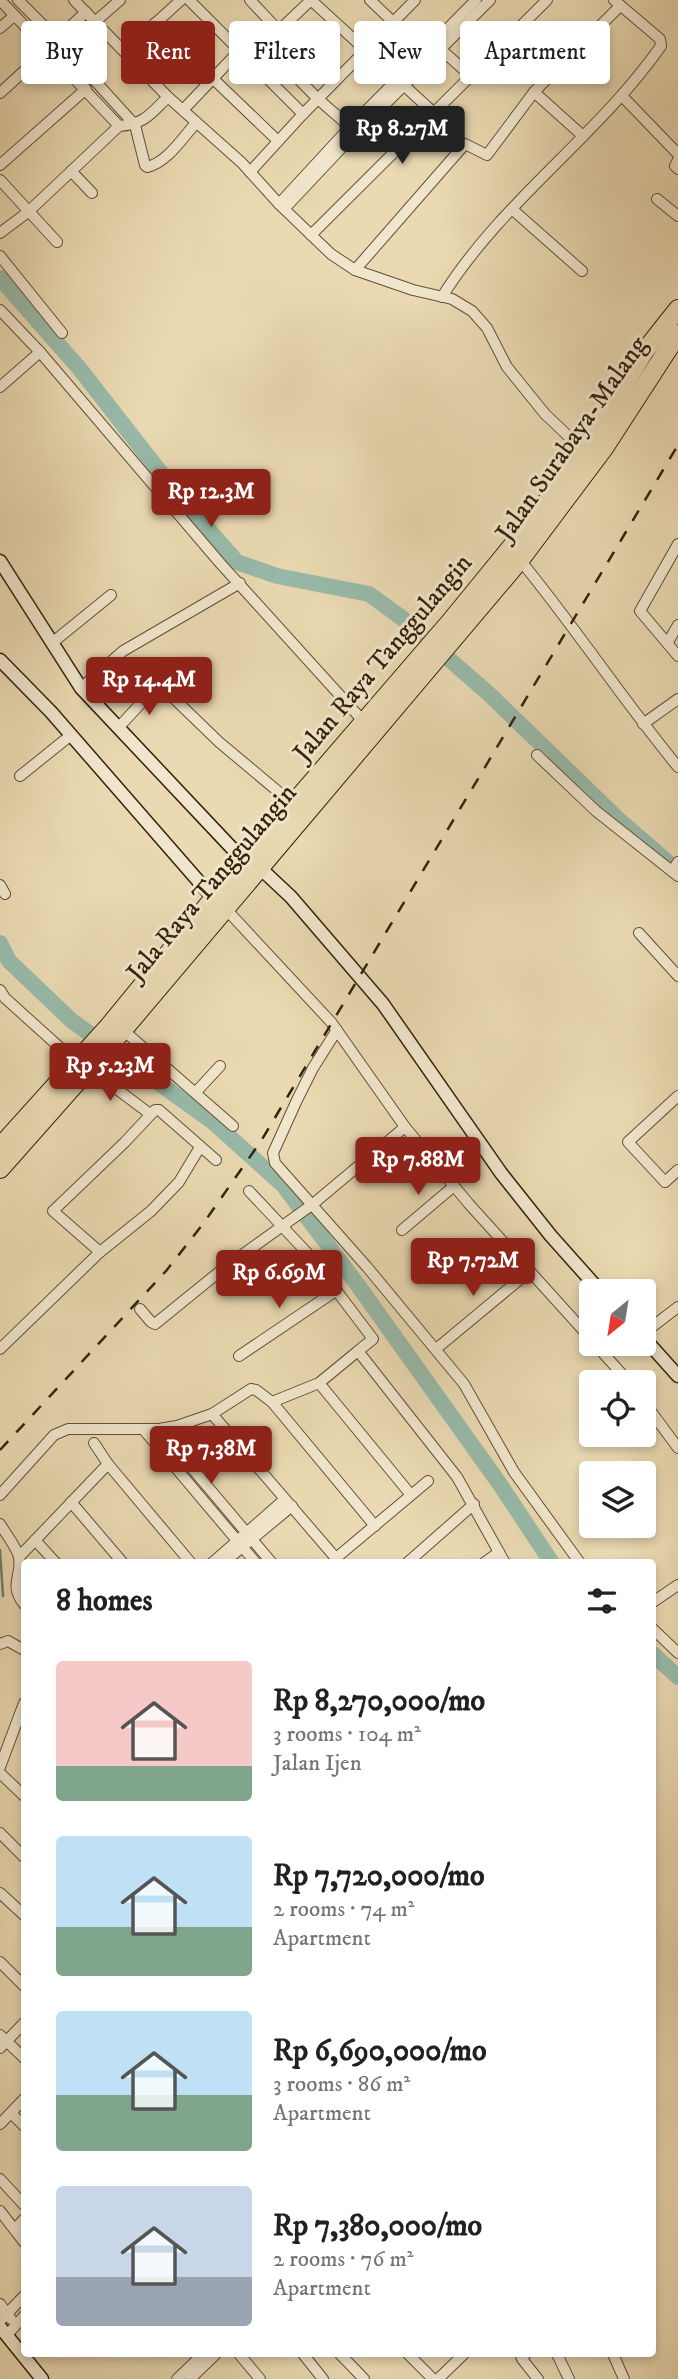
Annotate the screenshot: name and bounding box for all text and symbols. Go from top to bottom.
chip: Buy [21,21,107,84]
chip: Rent [121,21,215,84]
chip: Filters [229,21,340,84]
chip: New [354,21,446,84]
chip: Apartment [460,21,610,84]
pin: Rp 8.27M [330,106,474,166]
text: Rp 8.27M [356,114,448,143]
street label: Jalan Surabaya-Malang [488,330,655,550]
pin: Rp 12.3M [139,470,283,529]
text: Rp 12.3M [168,477,254,506]
street label: Jalan Raya Tanggulangin [285,547,480,770]
pin: Rp 14.4M [77,658,221,717]
text: Rp 14.4M [102,665,196,694]
street label: Jala Raya Tanggulangin [118,777,305,990]
pin: Rp 5.23M [38,1044,182,1103]
text: Rp 5.23M [66,1051,154,1080]
pin: Rp 7.88M [346,1138,490,1197]
text: Rp 7.88M [371,1145,465,1174]
pin: Rp 7.72M [401,1238,545,1298]
text: Rp 7.72M [427,1246,519,1275]
pin: Rp 6.69M [207,1250,351,1310]
text: Rp 6.69M [232,1258,326,1287]
north arrow [579,1279,656,1356]
map controls [579,1279,656,1538]
button: locate [579,1370,656,1447]
pin: Rp 7.38M [139,1426,283,1486]
text: Rp 7.38M [166,1434,256,1463]
button: layers [579,1461,656,1538]
icon: filters [583,1582,621,1620]
text: 8 homes [56,1583,153,1620]
text: Rp 8,270,000/mo [273,1683,485,1720]
icon: home [112,1689,196,1773]
text: 3 rooms · 104 m² [273,1720,421,1749]
text: Jalan Ijen [273,1749,362,1778]
text: Rp 7,720,000/mo [273,1858,485,1895]
icon: home [112,1864,196,1948]
text: 2 rooms · 74 m² [273,1895,414,1924]
text: Apartment [273,1924,371,1953]
text: Rp 6,690,000/mo [273,2033,487,2070]
icon: home [112,2039,196,2123]
text: 3 rooms · 86 m² [273,2070,410,2099]
text: Apartment [273,2099,371,2128]
text: Rp 7,380,000/mo [273,2208,482,2245]
icon: home [112,2214,196,2298]
text: 2 rooms · 76 m² [273,2245,413,2274]
text: Apartment [273,2274,371,2303]

